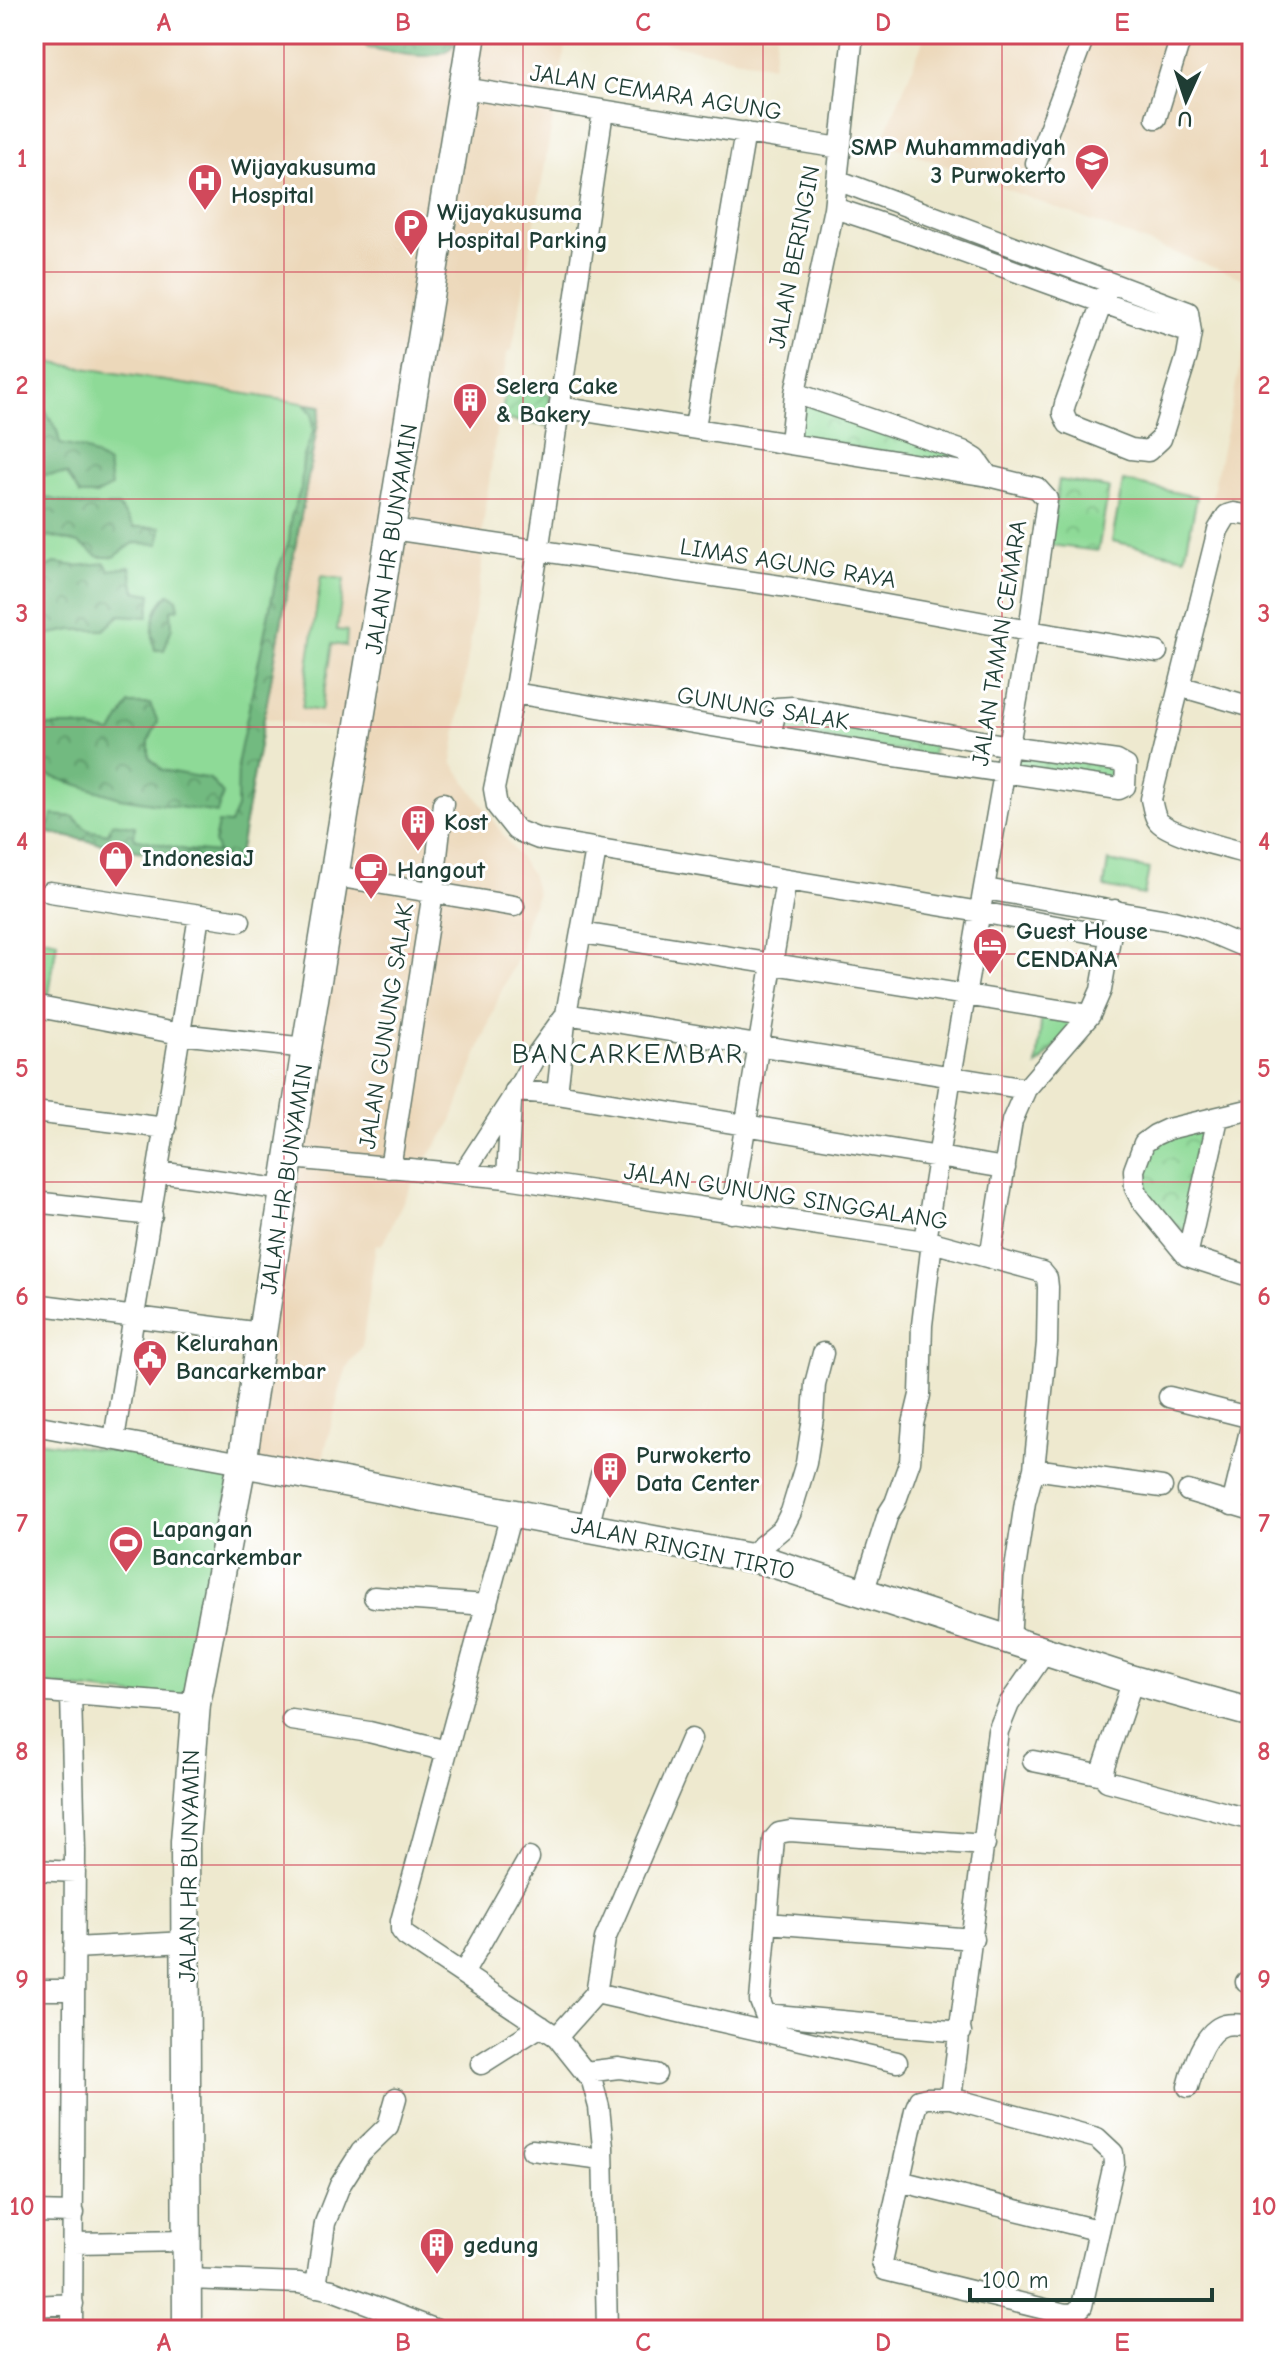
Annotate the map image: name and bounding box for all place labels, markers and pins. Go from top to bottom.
place label: SMP Muhammadiyah 3 Purwokerto [851,133,1066,189]
school or university icon: SMP Muhammadiyah 3 Purwokerto [1073,142,1111,192]
place label: Wijayakusuma Hospital [231,153,376,209]
hospital icon: Wijayakusuma Hospital [186,162,224,212]
place label: Wijayakusuma Hospital Parking [437,198,608,254]
parking icon: Wijayakusuma Hospital Parking [392,207,430,257]
place label: Selera Cake & Bakery [496,372,618,428]
building icon: Selera Cake & Bakery [451,381,489,431]
building icon: Kost [399,803,437,853]
place label: Kost [444,808,489,836]
shop icon: IndonesiaJ [97,839,135,889]
place label: IndonesiaJ [142,844,254,872]
cafe icon: Hangout [352,851,390,901]
place label: Hangout [397,856,486,884]
place label: Guest House CENDANA [1016,917,1148,973]
hotel icon: Guest House CENDANA [971,926,1009,976]
place label: Kelurahan Bancarkembar [176,1329,326,1385]
public building icon: Kelurahan Bancarkembar [131,1338,169,1388]
place label: Purwokerto Data Center [636,1441,759,1497]
building icon: Purwokerto Data Center [591,1450,629,1500]
place label: Lapangan Bancarkembar [152,1515,302,1571]
sports icon: Lapangan Bancarkembar [107,1524,145,1574]
building icon: gedung [418,2226,456,2276]
place label: gedung [463,2231,539,2259]

